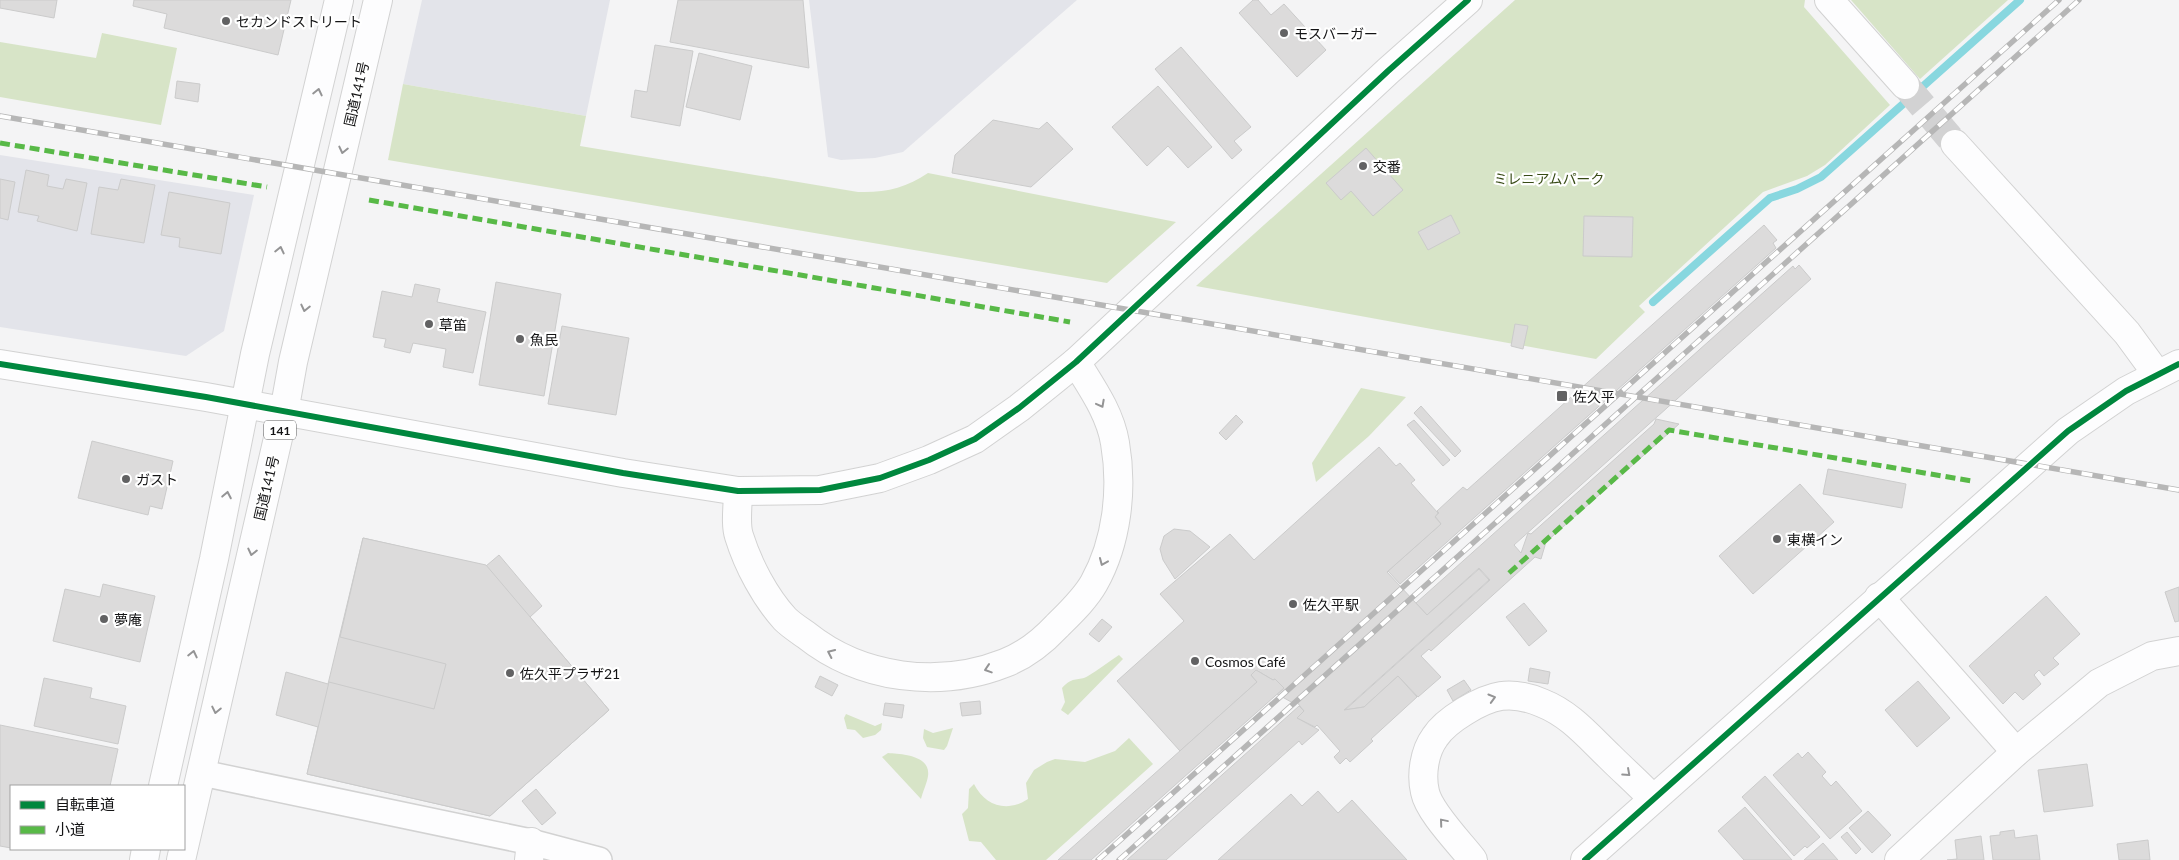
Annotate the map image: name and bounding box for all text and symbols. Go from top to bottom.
place label: セカンドストリート [236,13,362,30]
marker: セカンドストリート [220,15,232,27]
place label: モスバーガー [1294,25,1378,42]
marker: モスバーガー [1278,27,1290,39]
street label: 国道141号 [340,60,372,128]
one-way arrow [312,88,323,97]
one-way arrow [338,145,349,154]
place label: 交番 [1373,158,1401,175]
marker: 交番 [1357,160,1369,172]
park label: ミレニアムパーク [1493,170,1605,187]
one-way arrow [274,246,285,255]
one-way arrow [300,303,311,312]
place label: 草笛 [439,316,467,333]
marker: 草笛 [423,318,435,330]
place label: 魚民 [530,331,558,348]
marker: 魚民 [514,333,526,345]
place label: 佐久平 [1573,388,1615,405]
marker: 佐久平 [1555,389,1569,403]
one-way arrow [1095,399,1105,408]
road number: 141 [264,420,296,440]
street label: 国道141号 [250,454,282,522]
place label: ガスト [136,471,178,488]
marker: ガスト [120,473,132,485]
one-way arrow [222,490,232,499]
place label: 東横イン [1787,531,1843,548]
marker: 東横イン [1771,533,1783,545]
one-way arrow [247,547,258,556]
one-way arrow [1098,557,1108,565]
place label: 佐久平駅 [1303,596,1359,613]
marker: 佐久平駅 [1287,598,1299,610]
place label: 夢庵 [114,611,142,628]
marker: 夢庵 [98,613,110,625]
one-way arrow [827,648,836,659]
one-way arrow [187,649,198,658]
place label: Cosmos Café [1205,653,1286,670]
marker: Cosmos Café [1189,655,1201,667]
one-way arrow [984,663,993,673]
place label: 佐久平プラザ21 [520,665,620,682]
marker: 佐久平プラザ21 [504,667,516,679]
one-way arrow [1488,693,1496,704]
one-way arrow [211,706,222,715]
one-way arrow [1622,767,1631,776]
legend [10,785,185,850]
text: 自転車道 [55,795,115,813]
one-way arrow [1440,819,1448,828]
text: 小道 [55,820,85,838]

